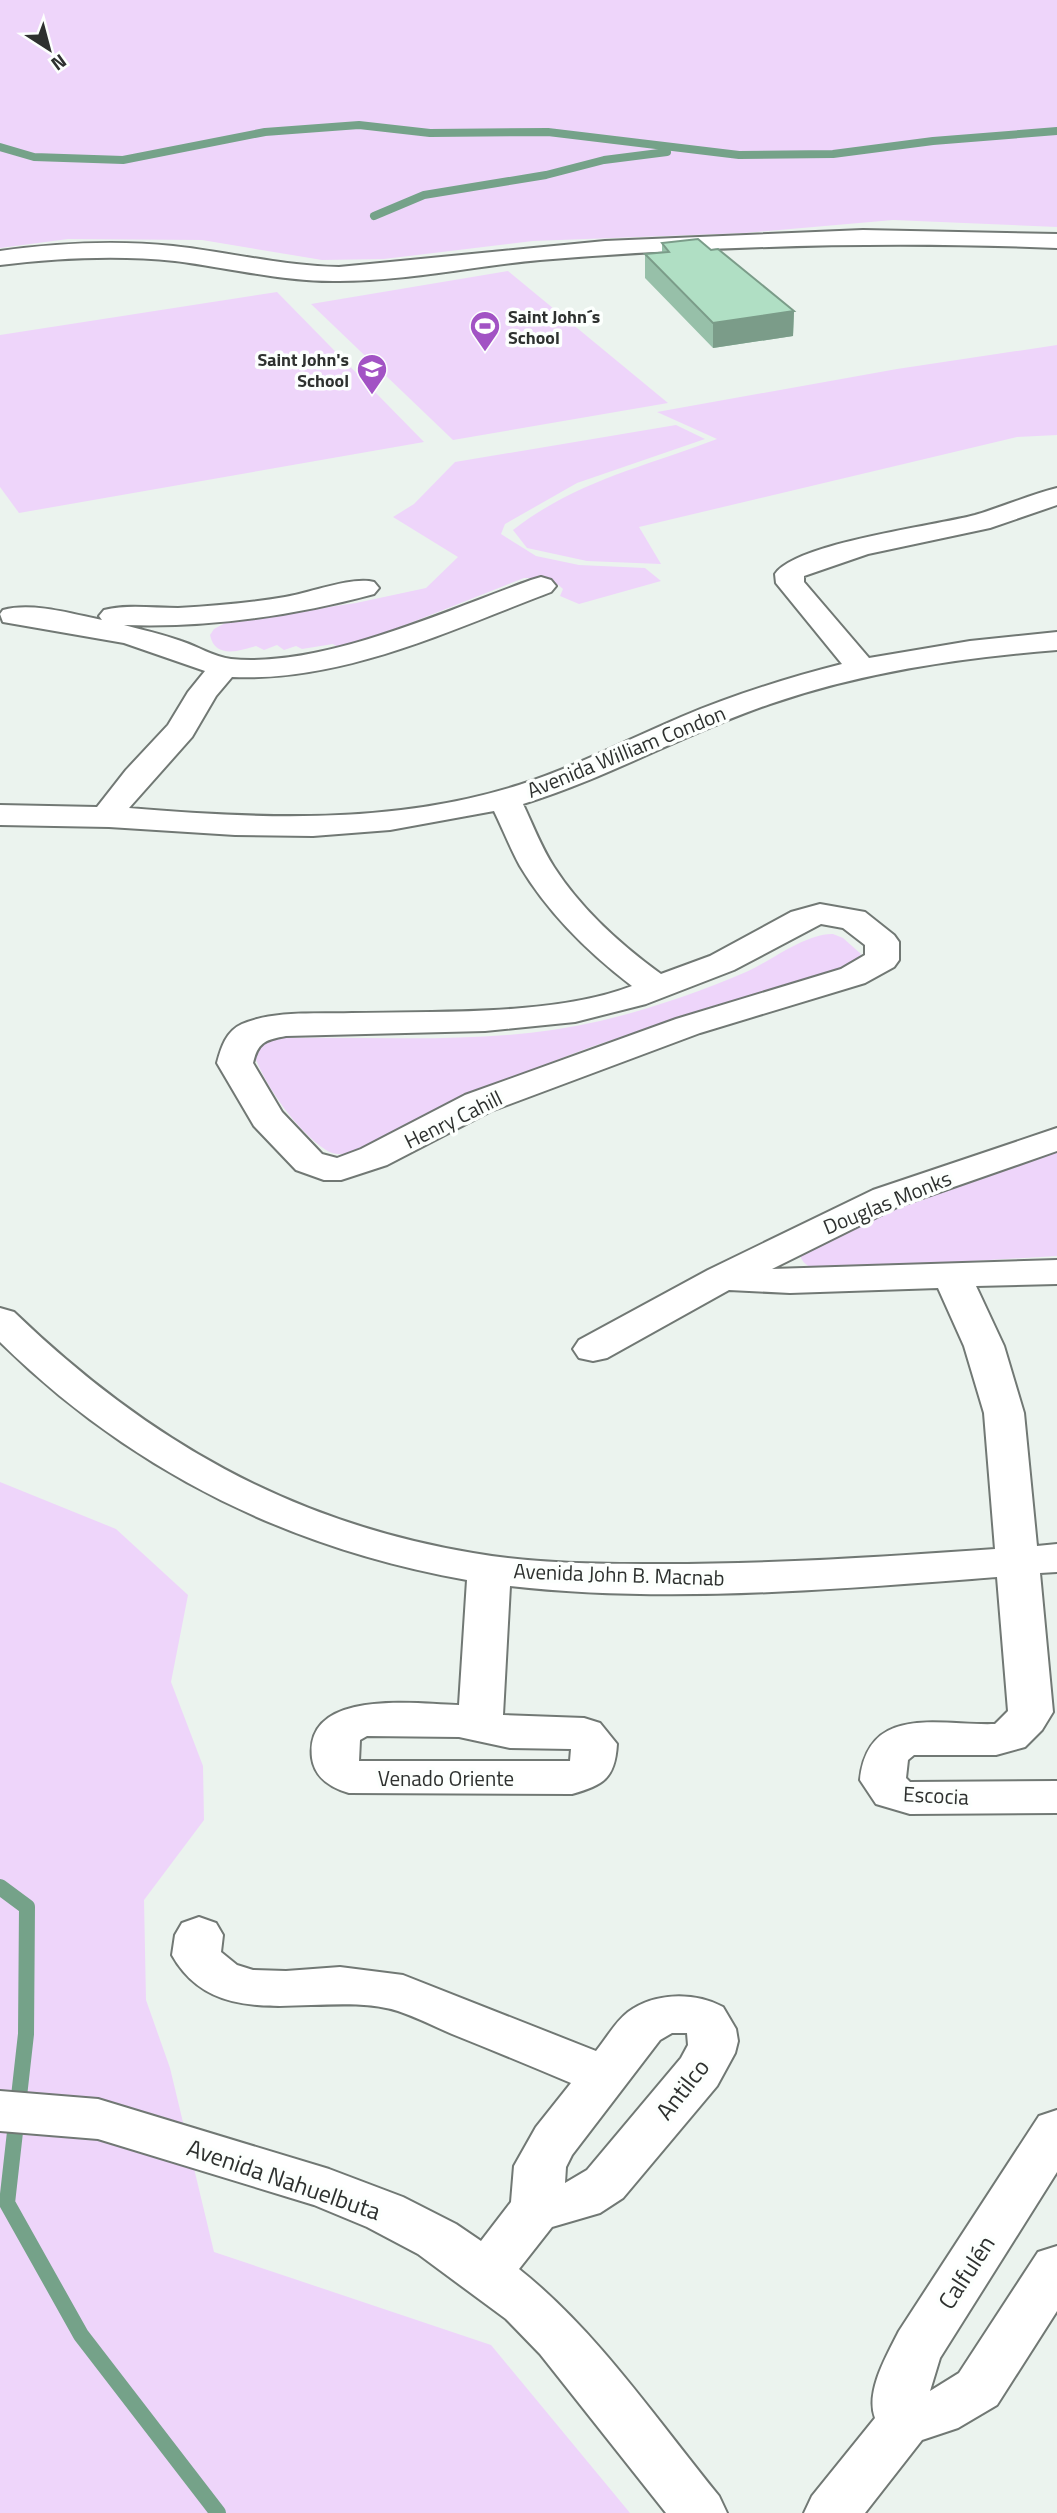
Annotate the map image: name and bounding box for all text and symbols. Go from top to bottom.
north arrow [14,14,84,84]
text: N [45,48,73,79]
place label: Saint John´s School [508,303,600,351]
sports icon: Saint John´s School [468,309,502,353]
place label: Saint John's School [257,346,349,394]
school or university icon: Saint John's School [355,352,389,396]
street label: Avenida William Condon [522,696,730,806]
street label: Henry Cahill [399,1081,507,1157]
street label: Douglas Monks [818,1162,956,1242]
street label: Avenida John B. Macnab [513,1554,725,1594]
street label: Venado Oriente [378,1762,514,1794]
street label: Escocia [902,1777,970,1813]
street label: Antilco [646,2051,718,2127]
street label: Avenida Nahuelbuta [182,2129,386,2229]
street label: Calfulén [929,2228,1003,2316]

